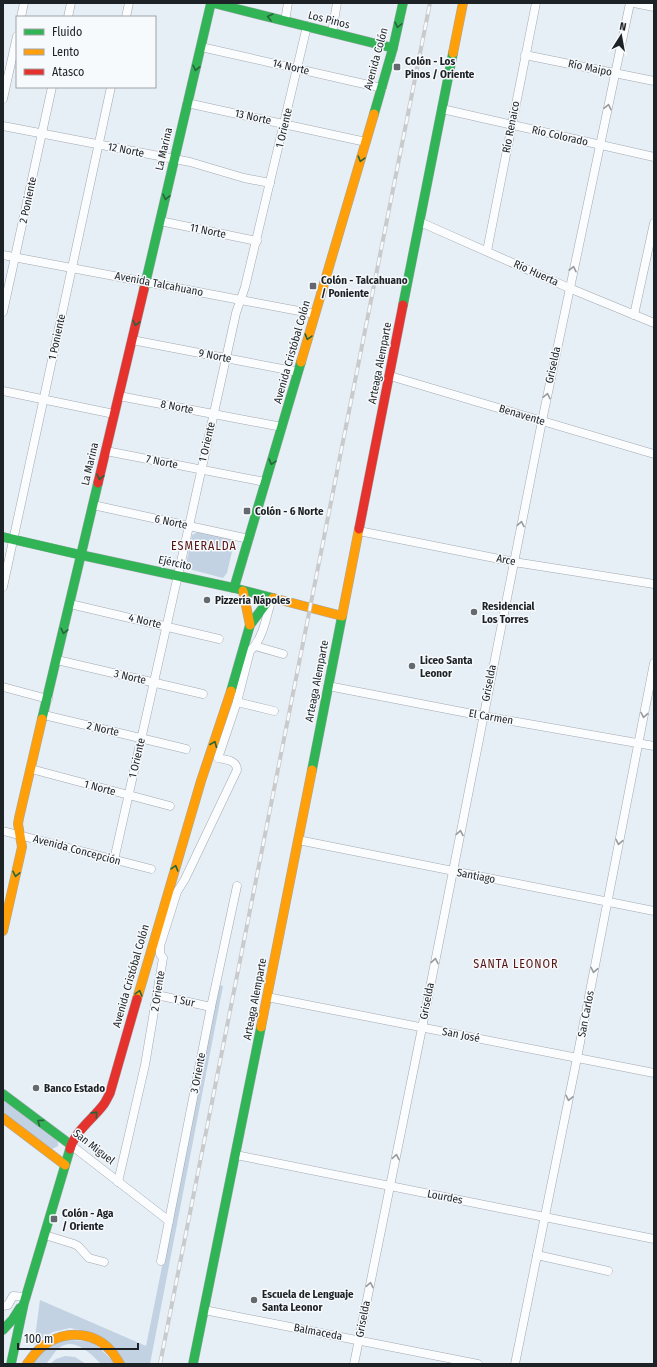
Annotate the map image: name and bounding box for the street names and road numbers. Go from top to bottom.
street label: Los Pinos [307,9,351,32]
street label: Avenida Colón [361,26,391,92]
street label: 14 Norte [271,56,311,78]
street label: Río Maipo [567,57,613,79]
street label: Río Renaico [500,100,522,154]
street label: 13 Norte [234,107,272,127]
street label: 1 Oriente [273,107,295,149]
street label: Río Colorado [531,123,590,149]
street label: La Marina [153,126,175,172]
street label: 12 Norte [107,140,145,160]
street label: 2 Poniente [17,176,39,224]
street label: 11 Norte [189,221,227,241]
street label: Río Huerta [512,257,560,289]
street label: Avenida Talcahuano [114,269,204,299]
street label: Avenida Cristóbal Colón [271,299,313,405]
street label: 1 Poniente [46,313,68,361]
street label: Arteaga Alemparte [366,321,394,405]
street label: Griselda [543,345,563,385]
street label: 9 Norte [198,346,232,366]
street label: 8 Norte [159,397,195,417]
street label: Benavente [497,402,547,428]
street label: 1 Oriente [196,421,218,463]
street label: La Marina [79,441,101,487]
street label: 7 Norte [145,453,179,471]
street label: 6 Norte [153,512,189,532]
street label: Arce [495,552,517,568]
street label: Ejército [157,553,193,573]
street label: 4 Norte [127,611,163,631]
street label: Arteaga Alemparte [303,639,331,723]
street label: Griselda [479,664,499,702]
street label: 3 Norte [113,667,147,687]
street label: El Carmen [468,707,514,727]
street label: 2 Norte [86,719,120,739]
street label: 1 Oriente [126,737,148,779]
street label: 1 Norte [83,778,117,798]
street label: Avenida Concepción [32,832,122,868]
street label: Santiago [456,866,497,886]
street label: Avenida Cristóbal Colón [110,923,152,1029]
street label: Arteaga Alemparte [241,957,269,1041]
street label: 2 Oriente [148,970,168,1012]
street label: Griselda [417,982,437,1020]
street label: San Carlos [575,989,597,1038]
street label: 1 Sur [172,992,196,1010]
street label: San José [441,1025,481,1045]
street label: 3 Oriente [188,1052,208,1094]
street label: San Miguel [71,1127,117,1167]
street label: Lourdes [426,1187,464,1207]
street label: Griselda [353,1300,373,1338]
street label: Balmaceda [293,1321,343,1343]

